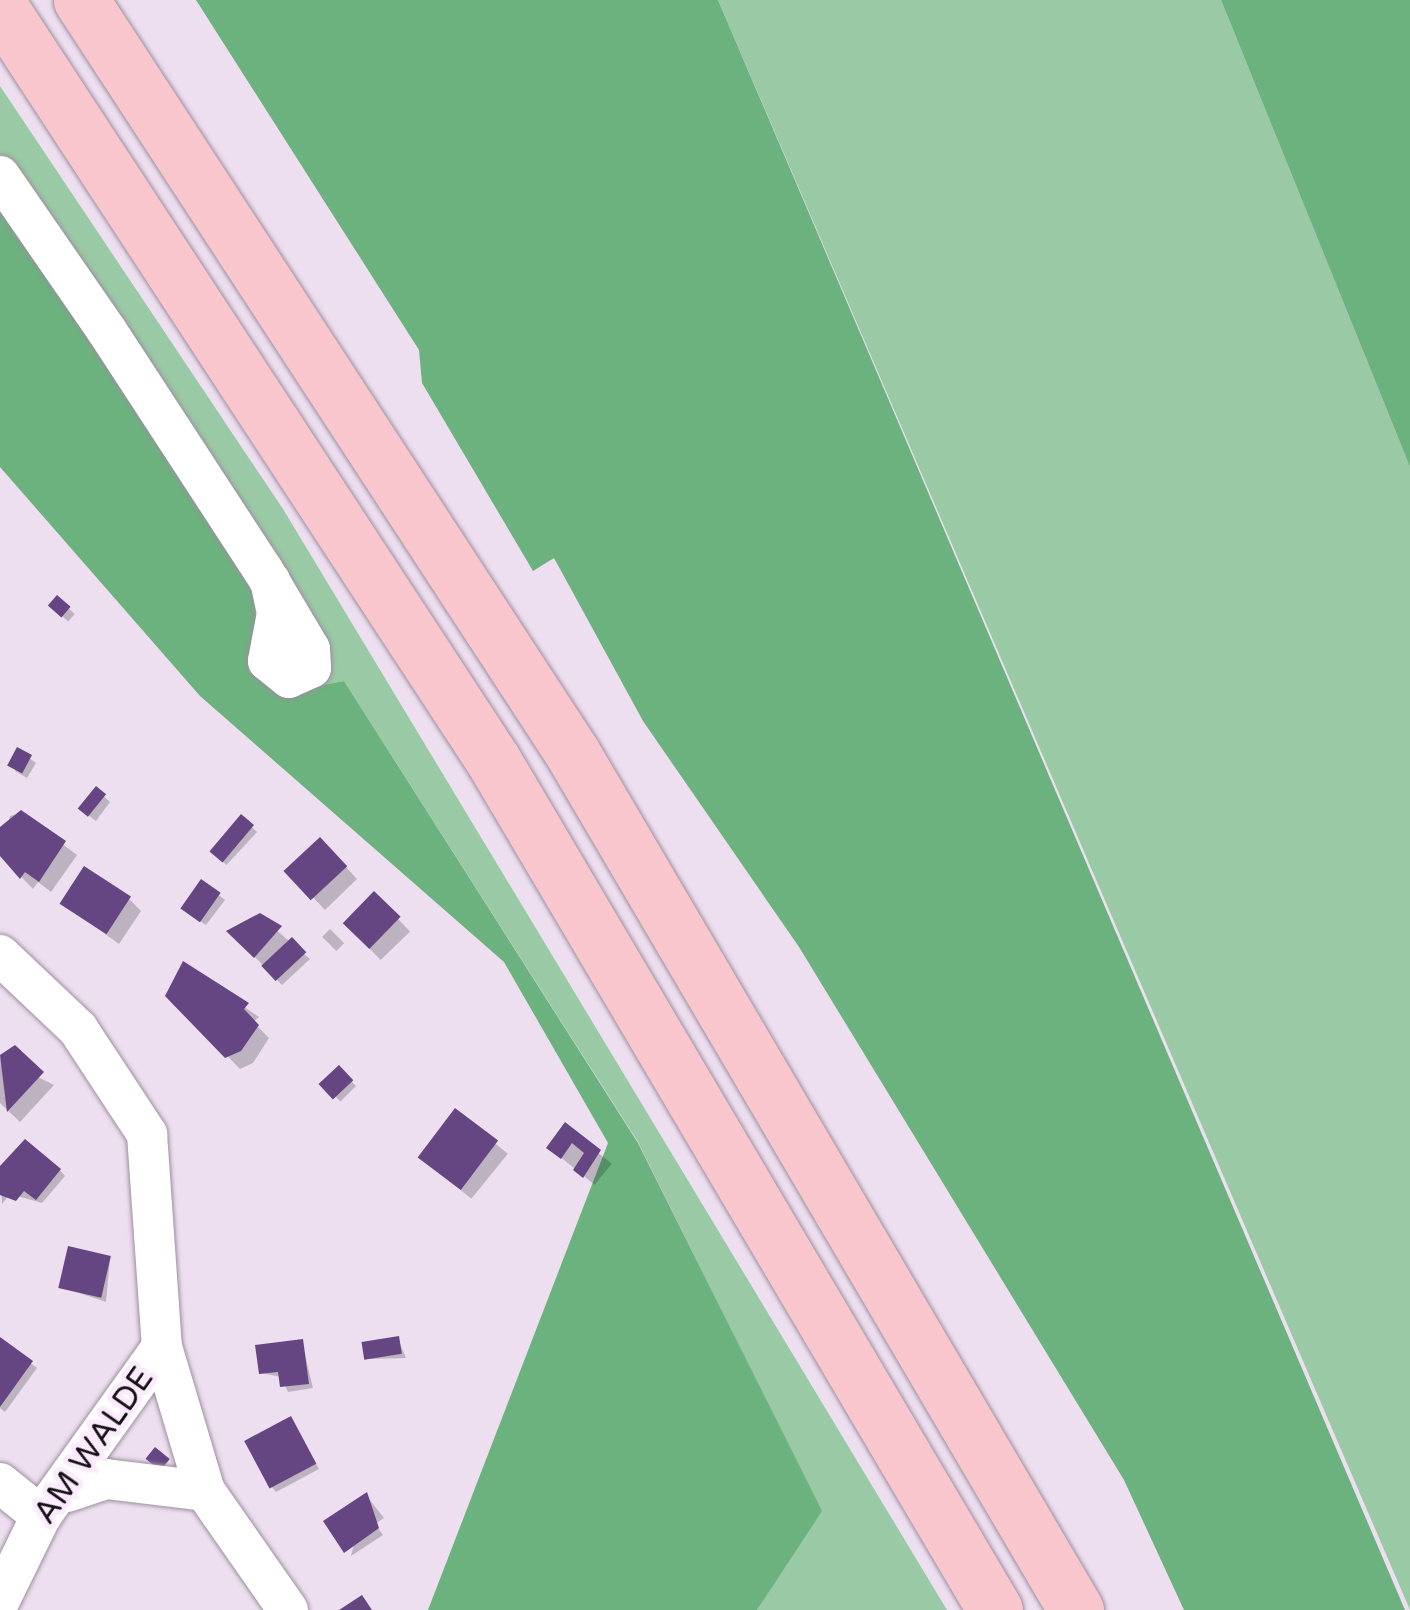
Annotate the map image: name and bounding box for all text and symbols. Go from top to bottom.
street label: AM WALDE [26,1360,162,1532]

